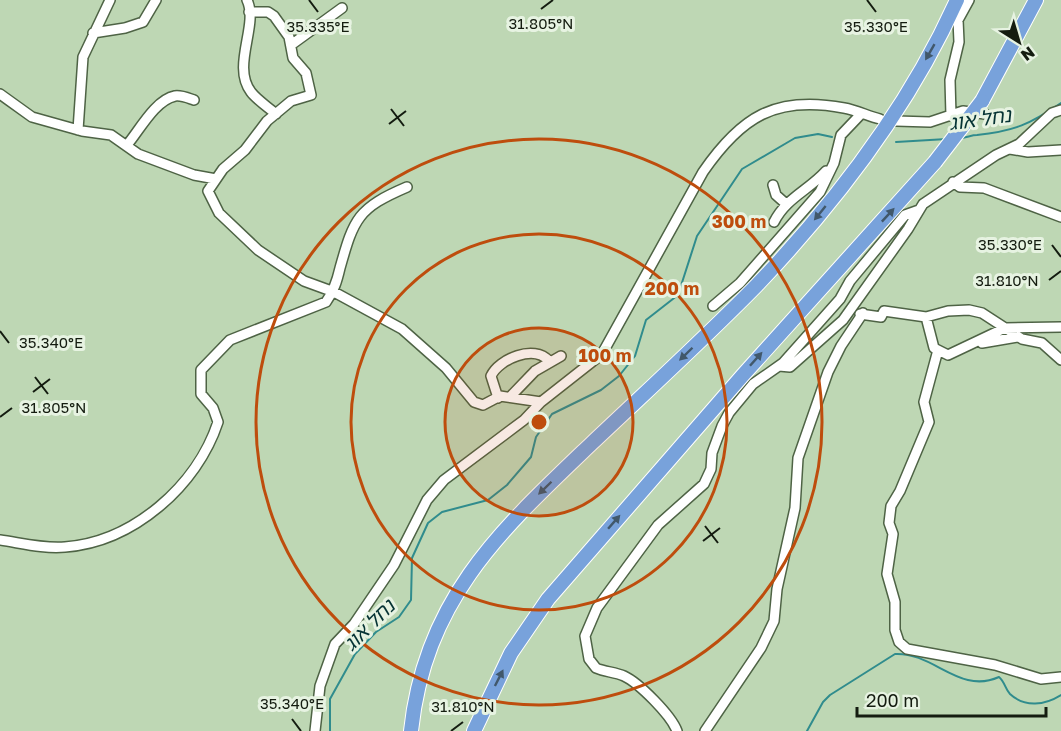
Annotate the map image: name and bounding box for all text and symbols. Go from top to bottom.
north arrow [989,12,1049,72]
text: 31.805°N [509,14,573,32]
text: 35.335°E [286,17,350,35]
text: 35.330°E [844,17,908,35]
text: N [1017,42,1039,66]
one-way arrow [925,44,935,61]
water label: נחל אוג [947,102,1014,134]
one-way arrow [814,205,827,221]
one-way arrow [880,208,894,222]
text: 300 m [712,210,766,232]
text: 35.330°E [978,235,1042,253]
text: 31.810°N [975,271,1039,289]
text: 200 m [645,277,699,299]
text: 35.340°E [19,333,83,351]
text: 100 m [579,344,631,366]
one-way arrow [679,347,694,360]
one-way arrow [749,352,763,367]
text: 31.805°N [22,398,86,416]
centre of rings [529,412,549,432]
one-way arrow [538,481,552,495]
one-way arrow [607,515,620,530]
water label: נחל אוג [338,593,400,655]
one-way arrow [493,669,503,687]
scale bar [857,680,1046,718]
text: 200 m [866,689,919,711]
text: 35.340°E [260,694,324,712]
text: 31.810°N [431,697,495,715]

